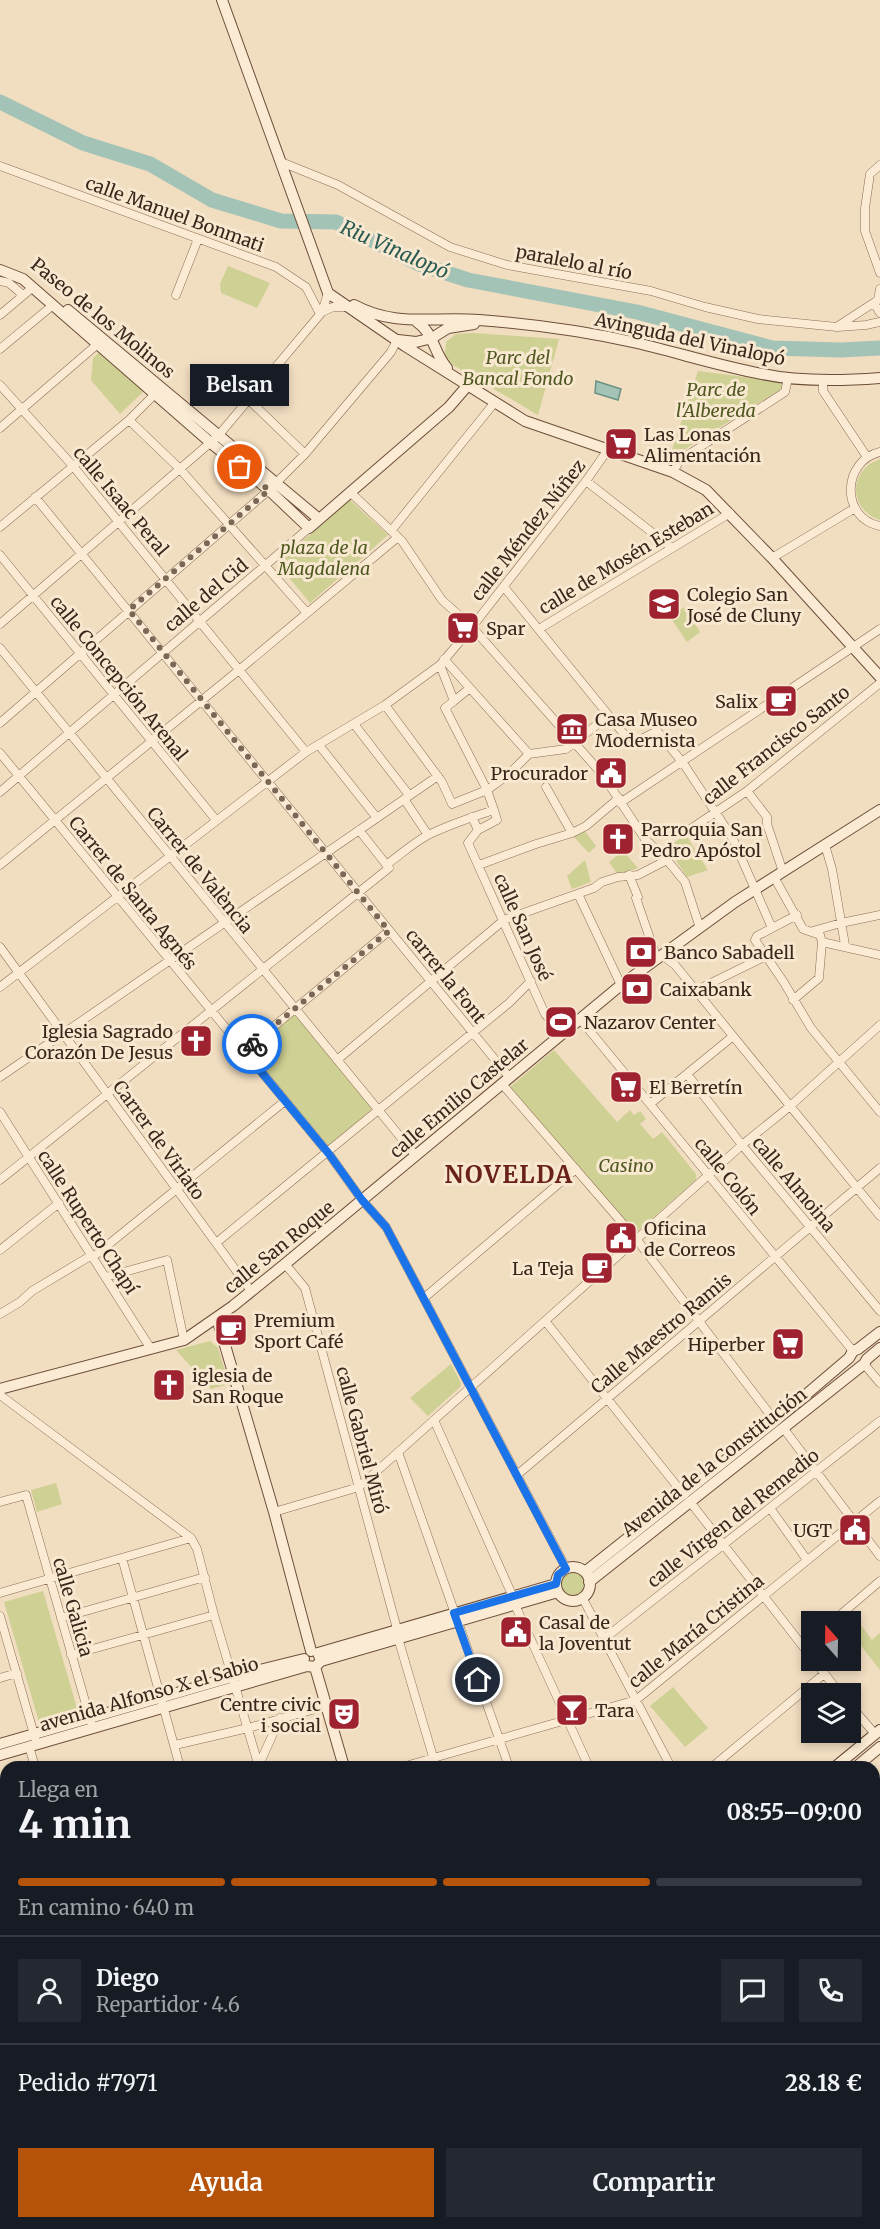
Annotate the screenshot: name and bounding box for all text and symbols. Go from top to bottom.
street label: calle Manuel Bonmati [83,171,268,257]
water label: Riu Vinalopó [337,214,453,284]
street label: paralelo al río [514,239,634,285]
street label: Paseo de los Molinos [26,253,180,383]
street label: Avinguda del Vinalopó [592,307,787,370]
park label: Parc del Bancal Fondo [463,346,573,390]
callout: Belsan [190,365,290,407]
text: Belsan [206,372,273,397]
park label: Parc de l'Albereda [676,378,756,422]
place label: Las Lonas Alimentación [643,423,761,467]
supermarket icon: Las Lonas Alimentación [603,426,639,462]
street label: calle Isaac Peral [68,441,174,561]
pin [214,441,265,492]
icon: bag [223,450,256,483]
street label: calle Méndez Núñez [466,455,590,605]
street label: calle de Mosén Esteban [534,497,718,619]
park label: plaza de la Magdalena [277,536,370,580]
street label: calle del Cid [160,553,253,637]
place label: Colegio San José de Cluny [686,583,802,627]
school or university icon: Colegio San José de Cluny [646,586,682,622]
street label: calle Concepción Arenal [45,591,193,766]
supermarket icon: Spar [445,610,481,646]
place label: Spar [486,617,526,640]
street label: calle Francisco Santo [698,680,854,810]
cafe icon: Salix [763,683,799,719]
place label: Salix [715,690,758,713]
place label: Casa Museo Modernista [595,708,697,752]
museum icon: Casa Museo Modernista [554,711,590,747]
public building icon: Procurador [593,755,629,791]
place label: Procurador [491,762,588,785]
street label: Carrer de València [142,802,258,938]
street label: Carrer de Santa Agnés [64,811,202,975]
place label: Parroquia San Pedro Apóstol [641,818,763,862]
church icon: Parroquia San Pedro Apóstol [600,821,636,857]
street label: calle San José [489,870,557,984]
street label: carrer la Font [401,924,491,1028]
bank icon: Banco Sabadell [623,934,659,970]
place label: Banco Sabadell [664,941,795,964]
bank icon: Caixabank [619,971,655,1007]
place label: Caixabank [660,978,752,1001]
sports icon: Nazarov Center [543,1004,579,1040]
place label: Nazarov Center [584,1011,716,1034]
courier [222,1014,282,1074]
place label: Iglesia Sagrado Corazón De Jesus [25,1020,173,1064]
church icon: Iglesia Sagrado Corazón De Jesus [178,1023,214,1059]
icon: bike [236,1028,269,1061]
street label: calle Emilio Castelar [385,1033,533,1163]
supermarket icon: El Berretín [608,1069,644,1105]
street label: Carrer de Viriato [108,1076,210,1204]
place label: El Berretín [649,1076,743,1099]
street label: calle Almoina [747,1131,841,1237]
street label: calle Colón [690,1132,766,1220]
street label: calle Ruperto Chapí [33,1146,144,1299]
park label: Casino [598,1154,654,1177]
district label: NOVELDA [444,1159,574,1190]
street label: calle San Roque [219,1196,339,1298]
place label: Oficina de Correos [644,1217,736,1261]
public building icon: Oficina de Correos [603,1220,639,1256]
cafe icon: La Teja [579,1250,615,1286]
place label: La Teja [512,1257,574,1280]
street label: Calle Maestro Ramis [586,1267,736,1399]
place label: Premium Sport Café [254,1309,343,1353]
cafe icon: Premium Sport Café [213,1312,249,1348]
supermarket icon: Hiperber [770,1326,806,1362]
place label: Hiperber [688,1333,765,1356]
place label: iglesia de San Roque [192,1364,283,1408]
street label: calle Gabriel Miró [331,1364,393,1516]
church icon: iglesia de San Roque [151,1367,187,1403]
street label: Avenida de la Constitución [616,1382,811,1542]
street label: calle Virgen del Remedio [642,1444,824,1592]
public building icon: UGT [837,1512,873,1548]
place label: UGT [793,1519,832,1542]
street label: calle Galicia [48,1555,98,1660]
street label: calle María Cristina [624,1569,769,1693]
place label: Casal de la Joventut [539,1611,631,1655]
north arrow [801,1611,861,1671]
map controls [801,1611,861,1743]
public building icon: Casal de la Joventut [498,1614,534,1650]
street label: avenida Alfonso X el Sabio [37,1652,261,1736]
pin [452,1654,503,1705]
icon: home [461,1663,494,1696]
button: layers [801,1683,861,1743]
bar icon: Tara [554,1692,590,1728]
place label: Centre civic i social [220,1693,321,1737]
theatre icon: Centre civic i social [326,1696,362,1732]
place label: Tara [595,1699,635,1722]
text: Llega en [18,1777,98,1802]
text: 08:55–09:00 [726,1798,862,1826]
text: 4 min [18,1800,131,1849]
text: En camino · 640 m [18,1895,194,1920]
button: person [18,1959,81,2022]
button: chat [721,1959,784,2022]
button: phone [799,1959,862,2022]
text: Diego [96,1964,159,1992]
text: Repartidor · 4.6 [96,1992,240,2017]
text: Pedido #7971 [18,2069,158,2097]
text: 28.18 € [785,2069,862,2097]
button: Ayuda [18,2148,434,2217]
button: Compartir [446,2148,862,2217]

